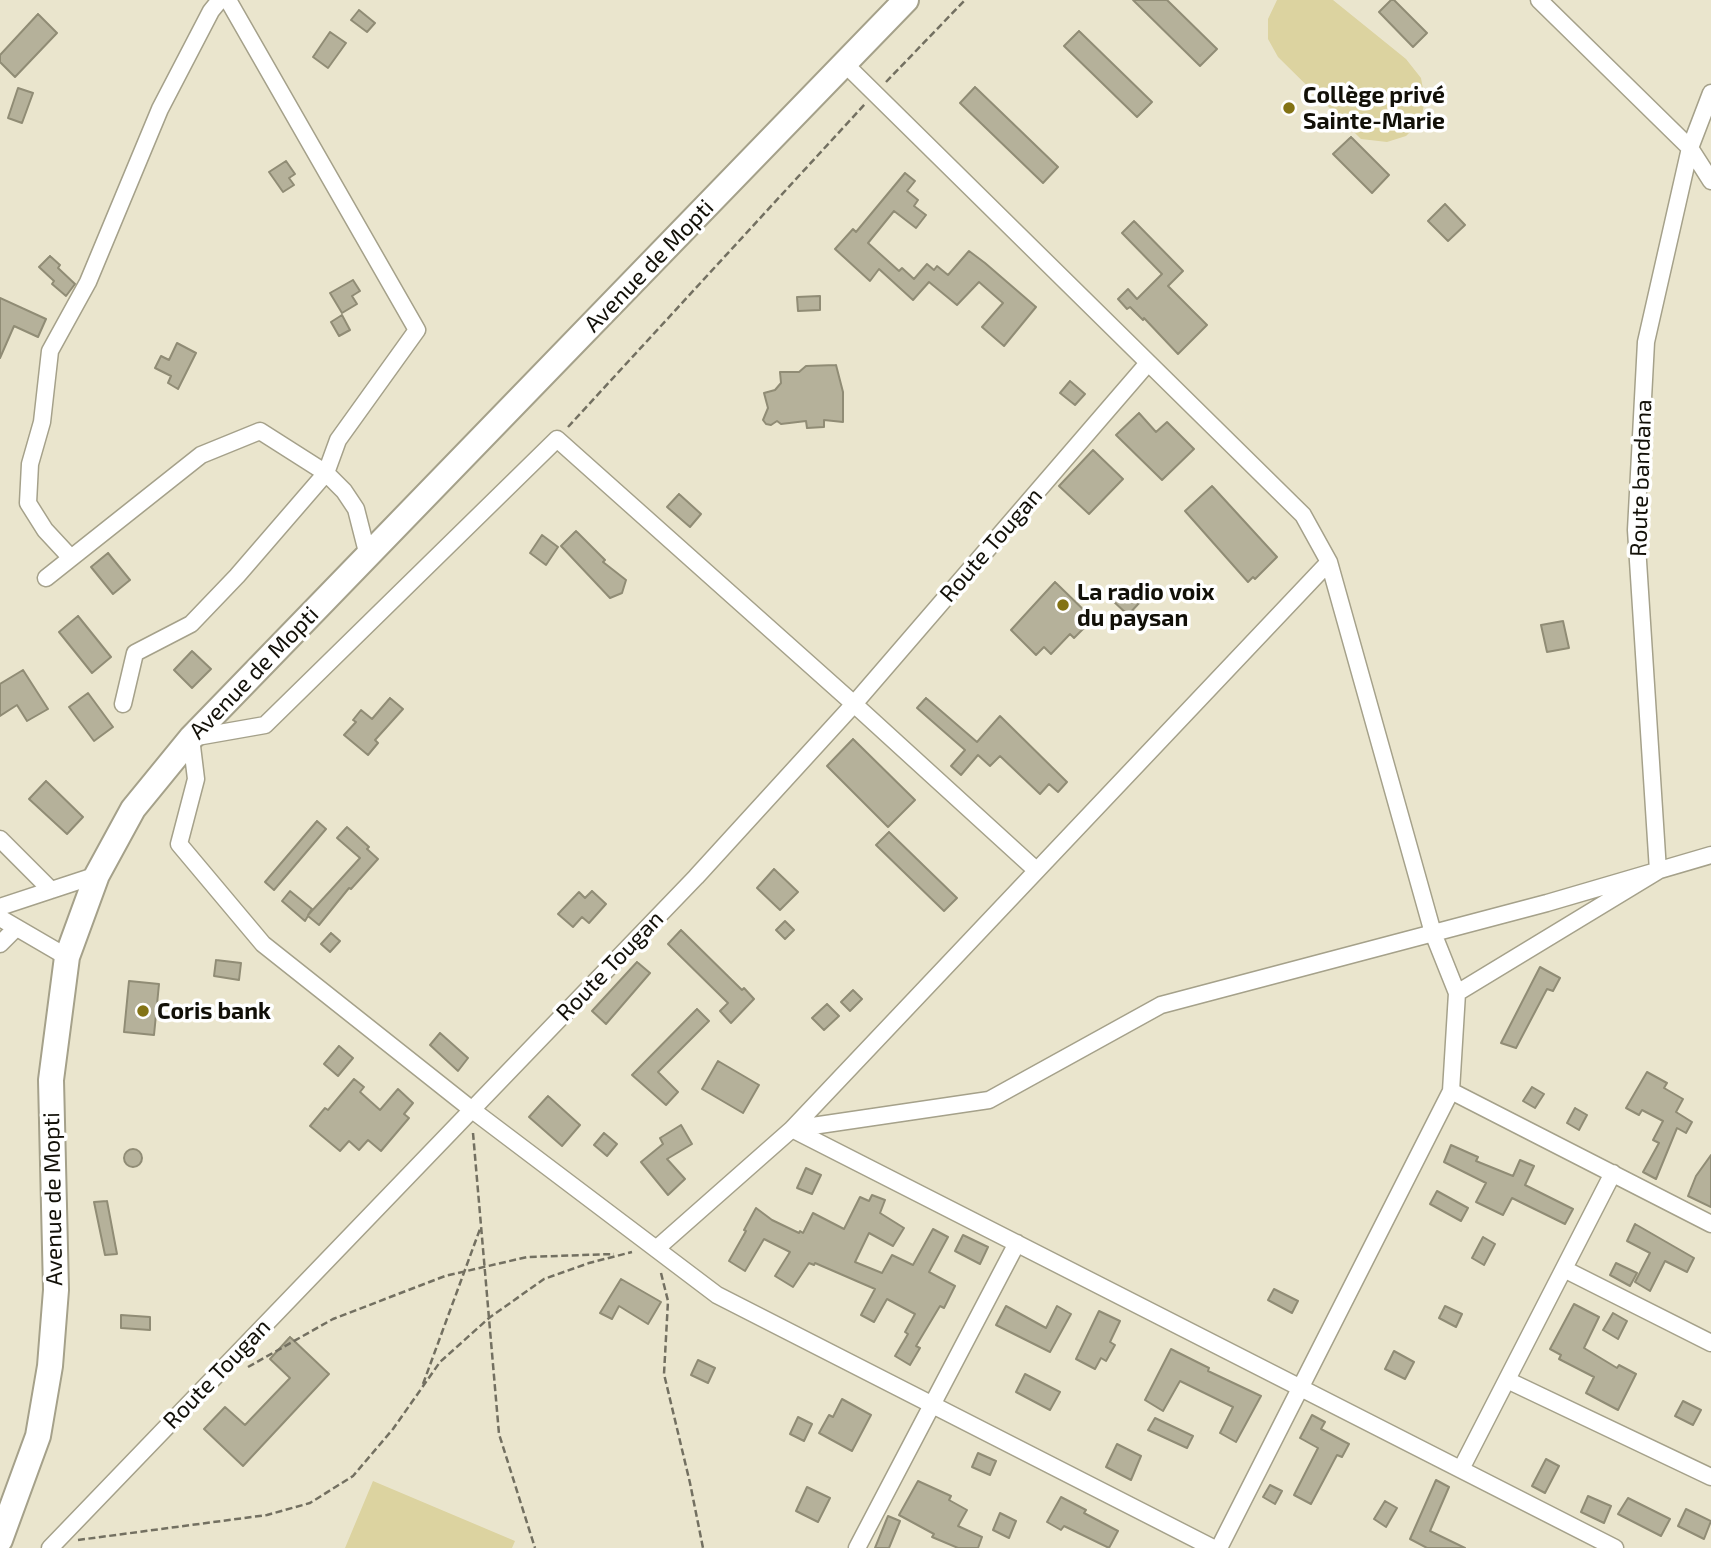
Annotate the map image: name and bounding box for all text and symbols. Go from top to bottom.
place label: Collège privé Sainte-Marie [1303,81,1445,135]
marker: Collège privé Sainte-Marie [1281,100,1297,116]
street label: Avenue de Mopti [579,194,719,338]
street label: Route bandana [1624,399,1658,557]
street label: Route Tougan [934,482,1048,608]
place label: La radio voix du paysan [1077,578,1215,632]
marker: La radio voix du paysan [1055,597,1071,613]
street label: Avenue de Mopti [184,601,324,745]
street label: Route Tougan [551,905,669,1027]
place label: Coris bank [157,997,271,1025]
marker: Coris bank [135,1003,151,1019]
street label: Avenue de Mopti [38,1112,68,1286]
street label: Route Tougan [158,1313,276,1435]

